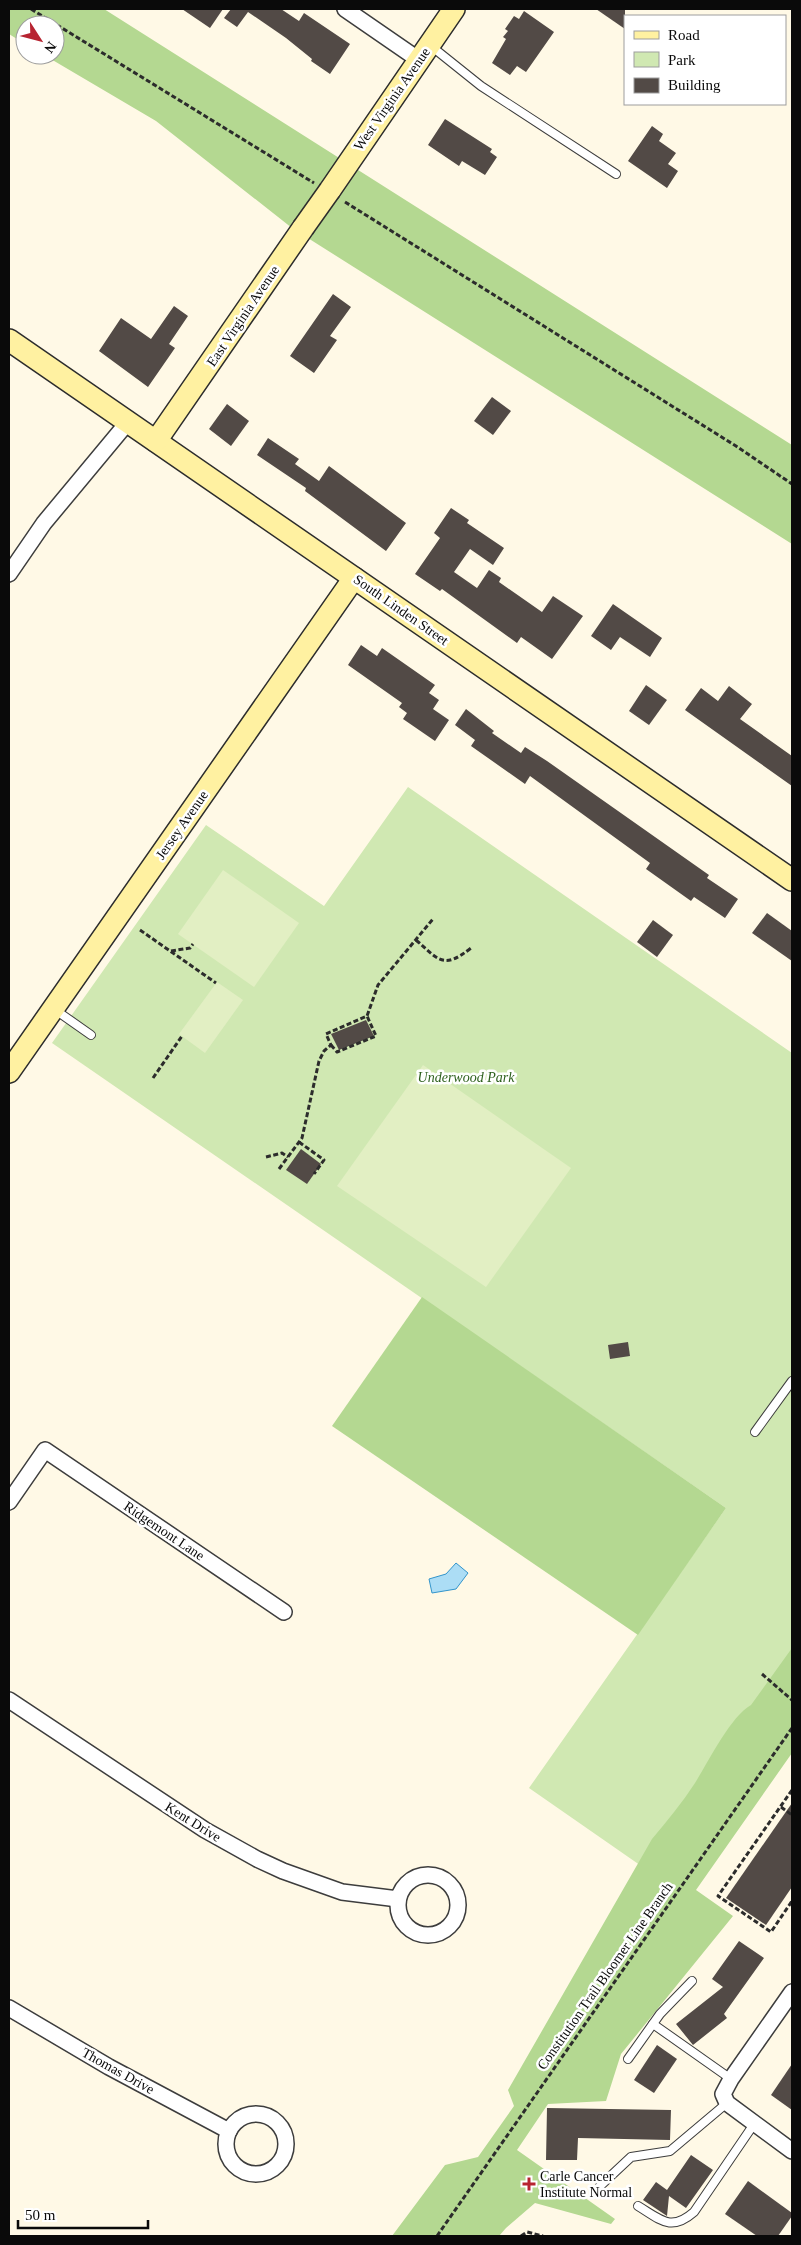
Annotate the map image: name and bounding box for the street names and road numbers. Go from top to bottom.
street label: West Virginia Avenue [351,45,433,153]
street label: East Virginia Avenue [204,263,282,369]
street label: South Linden Street [351,572,451,648]
street label: Jersey Avenue [153,788,211,862]
street label: Ridgemont Lane [121,1499,207,1563]
street label: Kent Drive [162,1799,224,1845]
street label: Constitution Trail Bloomer Line Branch [534,1880,676,2072]
street label: Thomas Drive [79,2045,157,2097]

